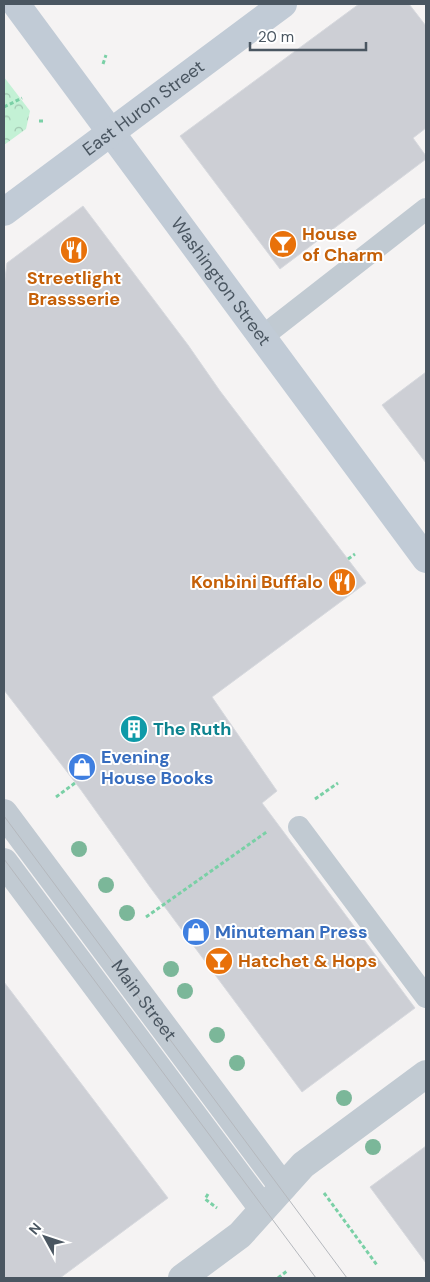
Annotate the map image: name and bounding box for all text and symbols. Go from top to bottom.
scale bar [250,20,366,52]
text: 20 m [258,27,294,47]
street label: East Huron Street [78,55,209,161]
street label: Washington Street [166,212,276,351]
place label: House of Charm [302,222,383,267]
bar icon: House of Charm [268,229,298,259]
restaurant icon: Streetlight Brassserie [59,235,89,265]
place label: Streetlight Brassserie [27,266,121,311]
restaurant icon: Konbini Buffalo [327,567,357,597]
place label: Konbini Buffalo [191,570,323,594]
building icon: The Ruth [119,714,149,744]
place label: The Ruth [153,717,231,741]
place label: Evening House Books [101,745,214,790]
shop icon: Evening House Books [67,752,97,782]
shop icon: Minuteman Press [181,917,211,947]
place label: Minuteman Press [215,920,368,944]
bar icon: Hatchet & Hops [204,946,234,976]
place label: Hatchet & Hops [238,949,377,973]
street label: Main Street [106,955,182,1046]
north arrow [20,1212,70,1262]
text: N [25,1219,45,1238]

